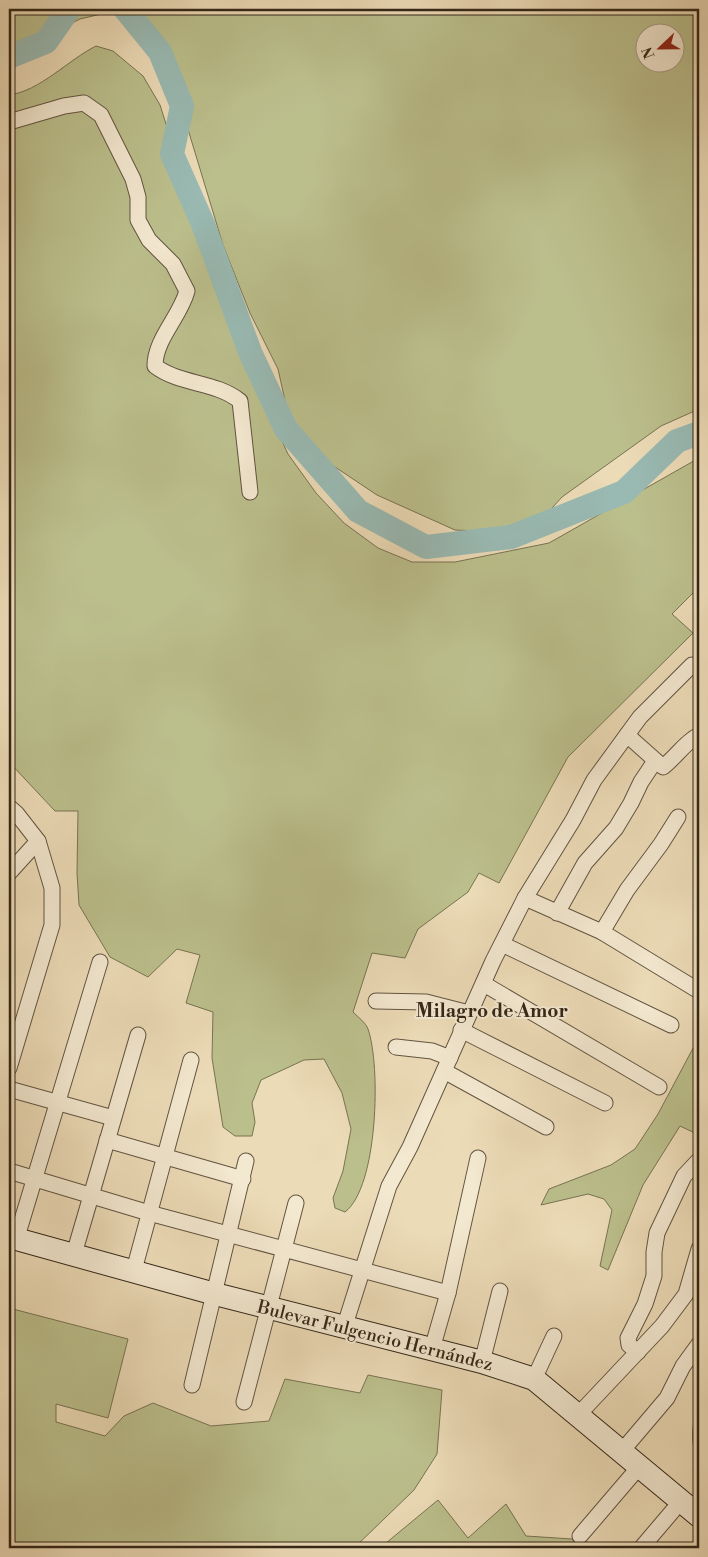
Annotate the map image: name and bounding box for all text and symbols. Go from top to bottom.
north arrow [636,22,686,72]
text: N [638,44,659,61]
district label: Milagro de Amor [416,999,569,1023]
street label: Bulevar Fulgencio Hernández [254,1295,495,1376]

